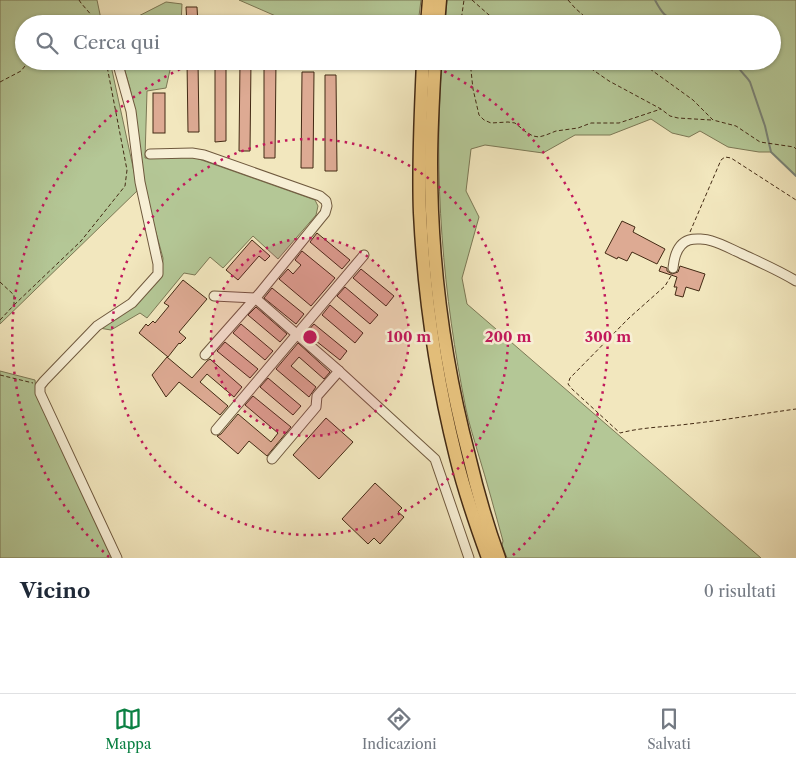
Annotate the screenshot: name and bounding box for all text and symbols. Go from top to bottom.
search box [15,15,781,70]
icon: search [33,29,61,57]
text: Cerca qui [73,31,160,54]
text: 100 m [387,327,431,346]
text: 200 m [485,327,531,346]
text: 300 m [585,327,631,346]
centre of rings [301,328,319,346]
text: Vicino [20,578,90,603]
text: 0 risultati [704,581,776,601]
tab: Mappa [105,705,151,753]
tab: Indicazioni [362,705,437,753]
tab: Salvati [647,705,691,753]

